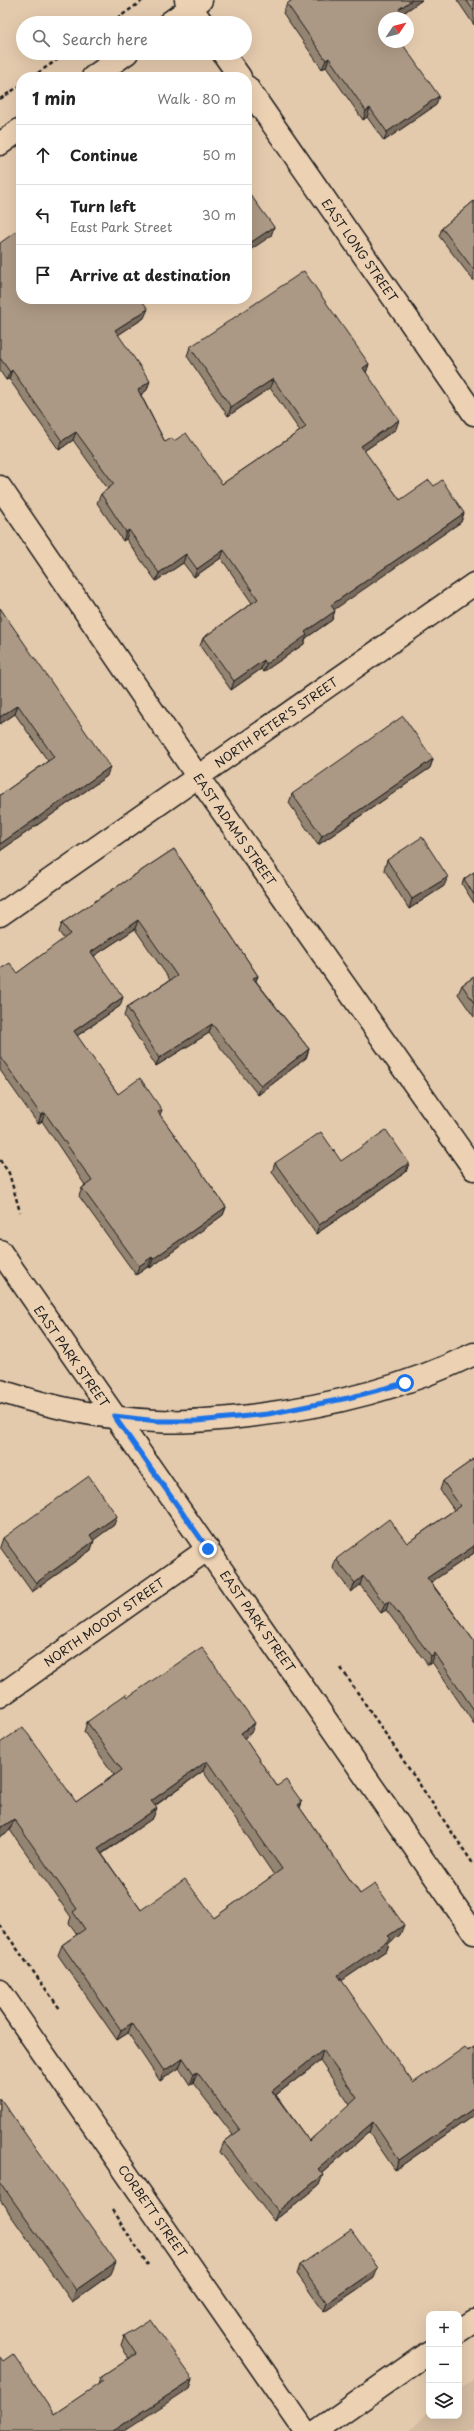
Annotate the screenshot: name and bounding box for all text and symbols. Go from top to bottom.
north arrow [378,12,414,48]
search box [16,16,252,60]
icon: search [30,27,52,49]
text: Search here [62,27,148,50]
text: 1 min [32,85,76,111]
text: Walk · 80 m [158,89,236,108]
text: Continue [70,143,138,166]
icon: ahead [32,144,54,166]
text: 50 m [202,145,236,164]
text: Turn left [70,194,136,217]
street label: EAST LONG STREET [318,195,403,306]
icon: left [32,204,54,226]
text: 30 m [202,205,236,224]
text: East Park Street [70,217,172,236]
text: Arrive at destination [70,263,231,286]
icon: arrive [32,264,54,286]
street label: NORTH PETER'S STREET [211,672,342,772]
street label: EAST ADAMS STREET [189,769,281,889]
street label: EAST PARK STREET [30,1301,114,1411]
route start [396,1374,414,1392]
route end [199,1540,217,1558]
street label: EAST PARK STREET [216,1566,300,1676]
street label: NORTH MOODY STREET [40,1573,169,1671]
street label: CORBETT STREET [114,2161,192,2262]
map controls [426,2311,462,2419]
button: + [426,2311,462,2347]
button: − [426,2347,462,2383]
button: layers [426,2383,462,2419]

